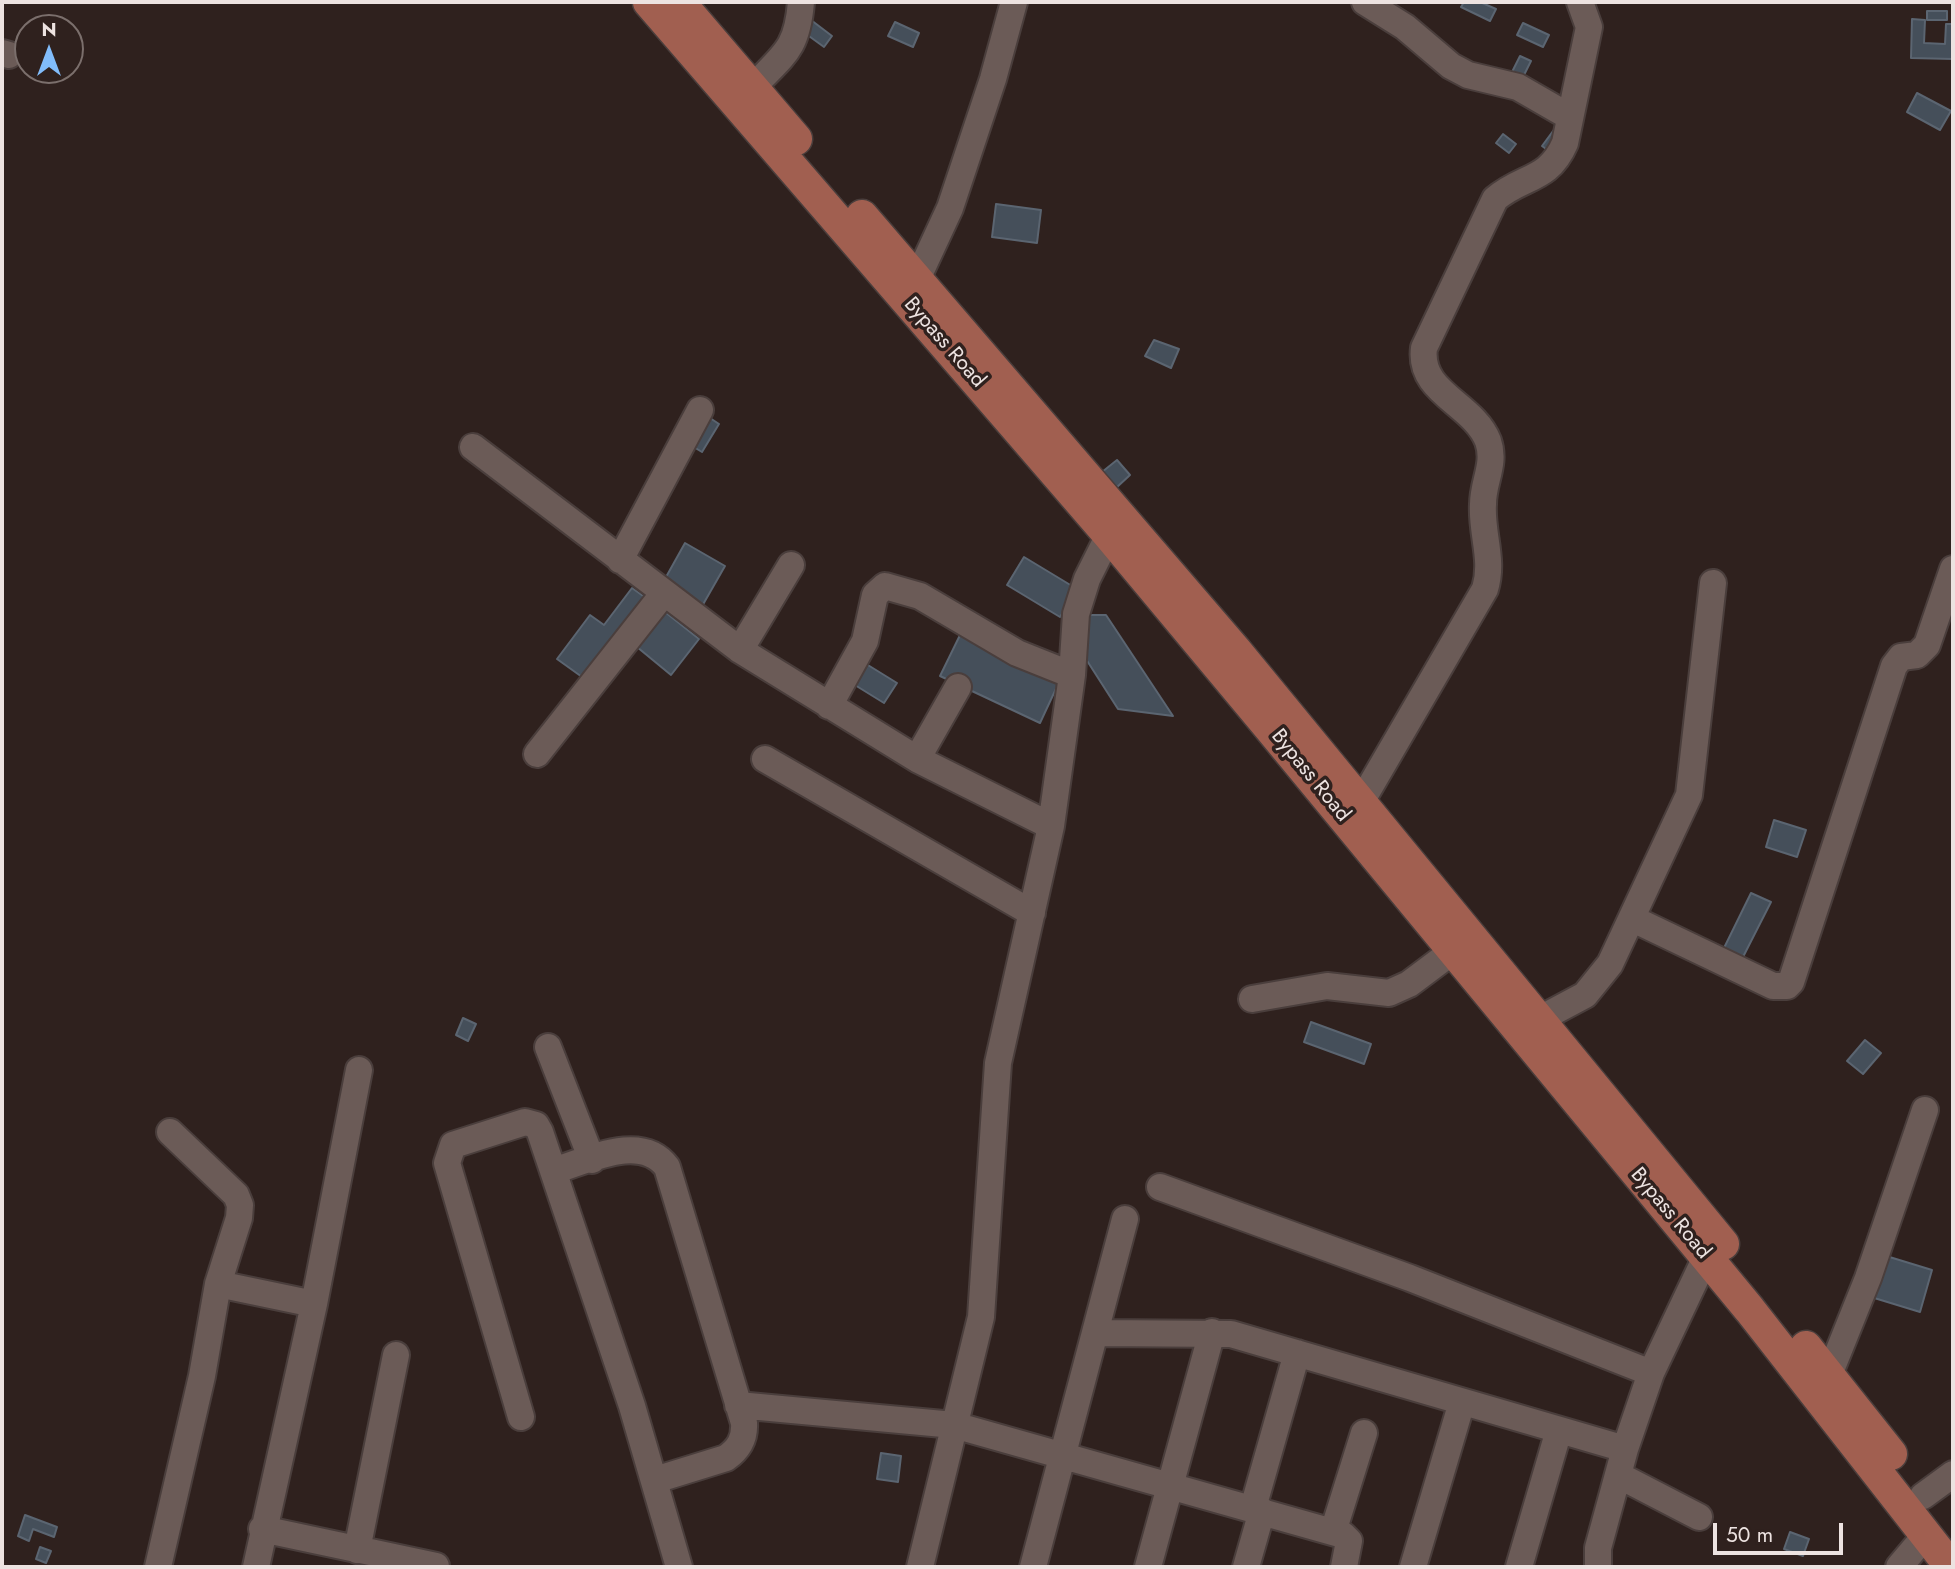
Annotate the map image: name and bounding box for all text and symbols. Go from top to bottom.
north arrow [14,14,84,84]
text: N [41,16,57,43]
street label: Bypass Road [898,293,990,393]
street label: Bypass Road [1265,725,1355,827]
street label: Bypass Road [1624,1163,1716,1265]
scale bar [1717,1510,1846,1554]
text: 50 m [1726,1520,1773,1550]

